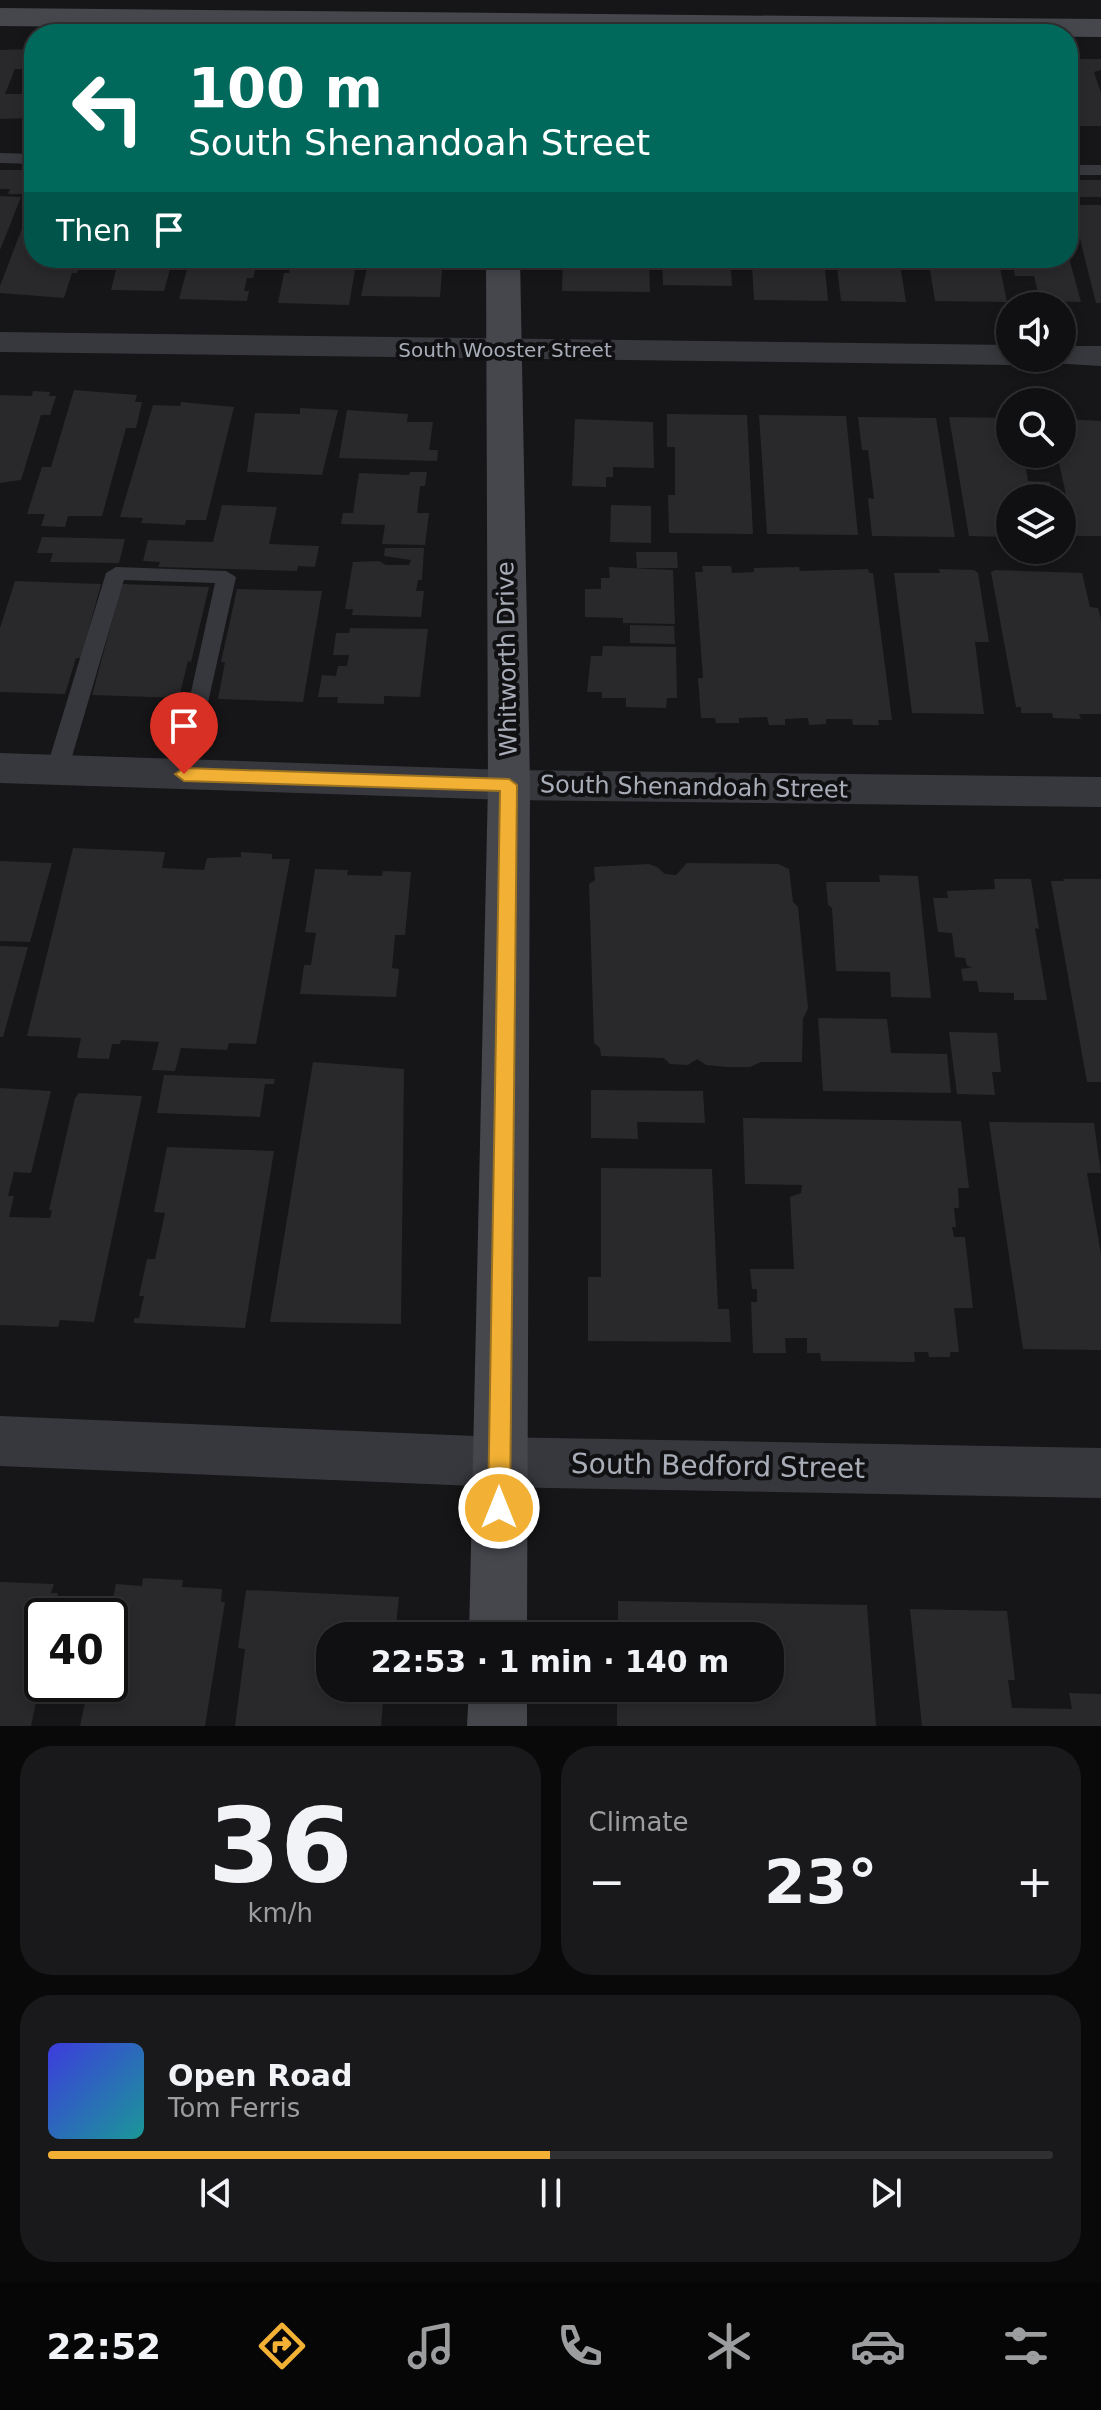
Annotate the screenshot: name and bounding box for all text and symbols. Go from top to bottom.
text: 100 m [188,55,383,120]
icon: left [56,56,160,160]
text: South Shenandoah Street [188,122,650,163]
icon: arrive [147,208,191,252]
text: Then [56,213,131,248]
map controls [996,292,1076,564]
button: sound [996,292,1076,372]
street label: South Wooster Street [398,338,612,362]
button: search [996,388,1076,468]
button: layers [996,484,1076,564]
street label: Whitworth Drive [491,561,523,757]
pin [150,692,218,774]
icon: arrive [162,704,206,748]
street label: South Shenandoah Street [540,770,848,804]
street label: South Bedford Street [571,1447,865,1485]
position arrow [457,1466,541,1550]
speed limit sign: 40 [24,1598,128,1702]
text: 22:53 · 1 min · 140 m [371,1644,729,1679]
text: 36 [208,1785,353,1907]
text: Climate [589,1807,689,1837]
text: 23° [764,1847,878,1917]
text: − [589,1856,625,1907]
text: + [1016,1856,1053,1907]
text: km/h [247,1898,313,1928]
text: Open Road [168,2058,353,2093]
text: Tom Ferris [168,2093,300,2123]
icon: previous [194,2171,238,2215]
icon: pause [529,2171,573,2215]
icon: next [864,2171,908,2215]
icon: directions [254,2318,310,2374]
icon: music [403,2318,459,2374]
icon: phone [552,2318,608,2374]
icon: climate [701,2318,757,2374]
icon: car [850,2318,906,2374]
icon: filters [998,2318,1054,2374]
text: 22:52 [46,2326,161,2367]

